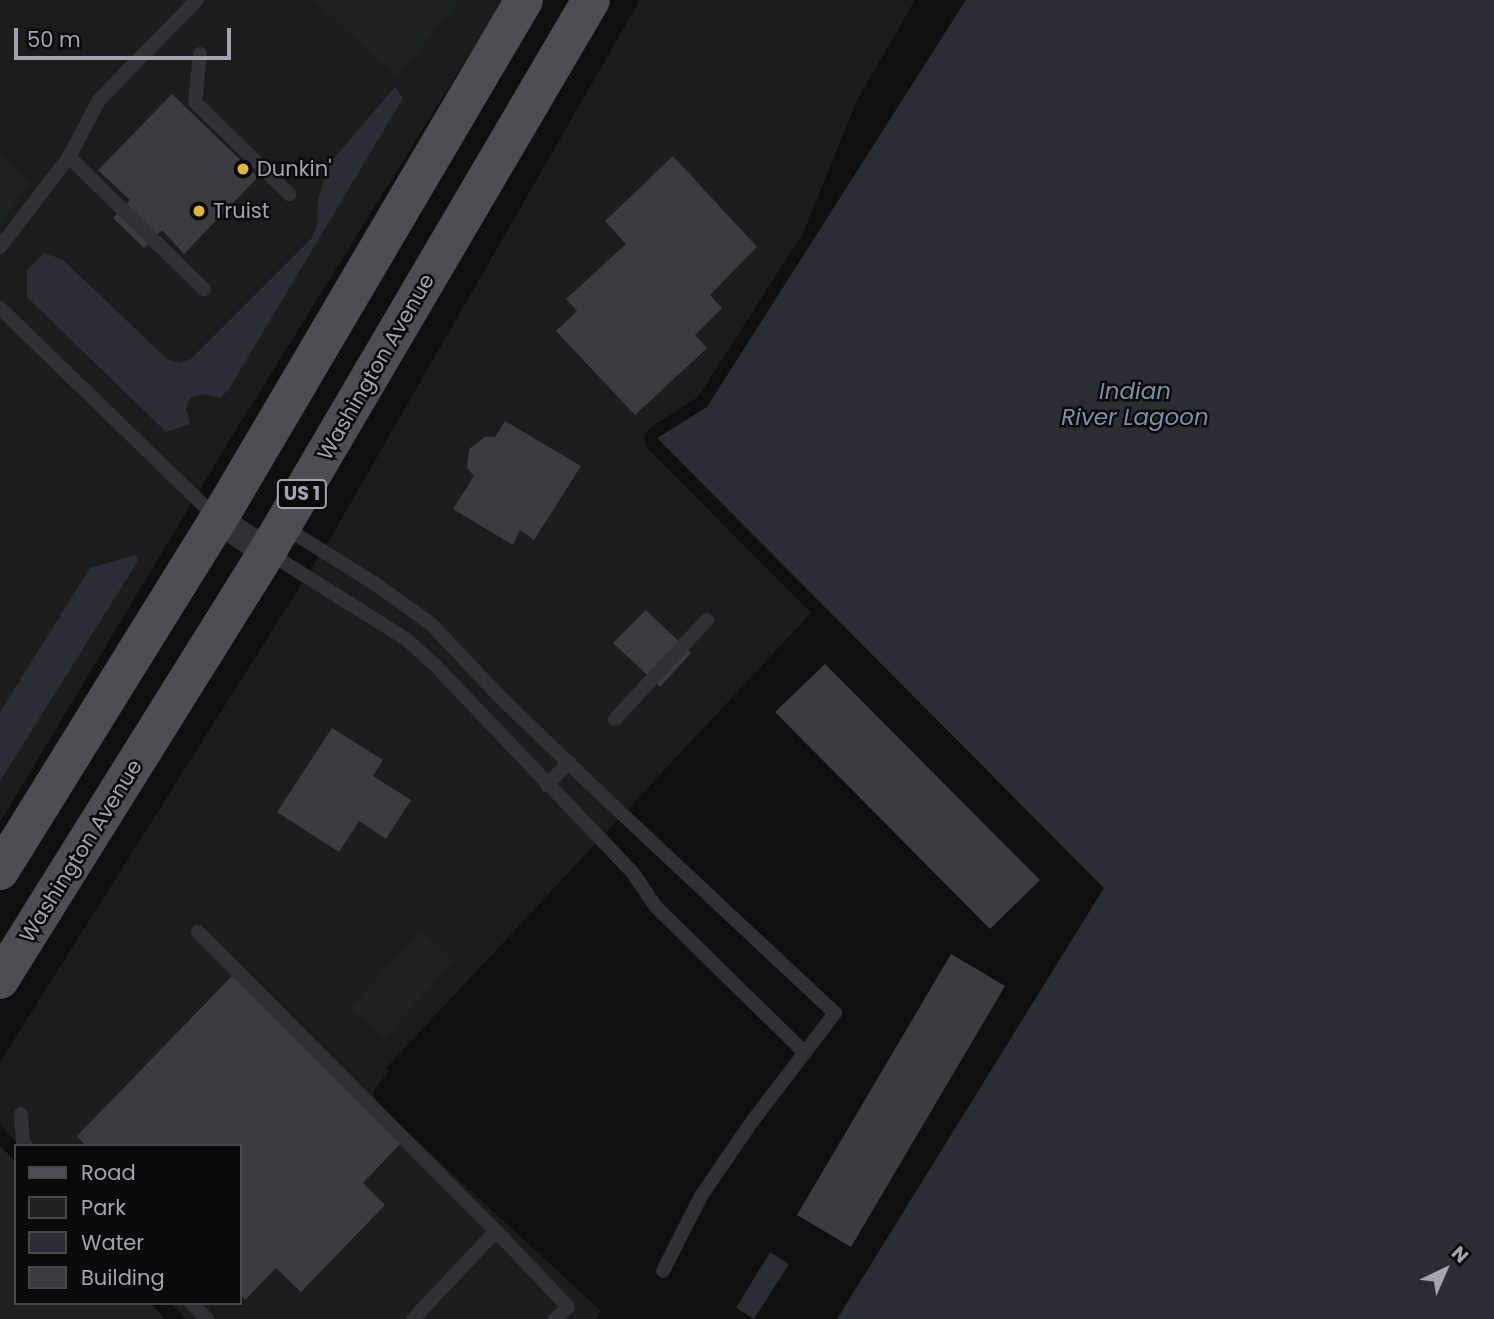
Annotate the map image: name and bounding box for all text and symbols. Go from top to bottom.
scale bar [18,14,234,58]
text: 50 m [27,25,81,54]
place label: Dunkin' [257,156,331,182]
marker: Dunkin' [235,161,251,177]
place label: Truist [213,198,269,224]
marker: Truist [191,203,207,219]
street label: Washington Avenue [312,269,440,465]
water label: Indian River Lagoon [1061,377,1209,431]
road number: US 1 [276,478,328,509]
street label: Washington Avenue [14,755,148,947]
legend [14,1144,242,1305]
text: Road [81,1158,136,1187]
text: Park [81,1193,126,1222]
text: Water [81,1228,144,1257]
north arrow [1410,1235,1480,1305]
text: N [1445,1240,1474,1269]
text: Building [81,1263,165,1292]

